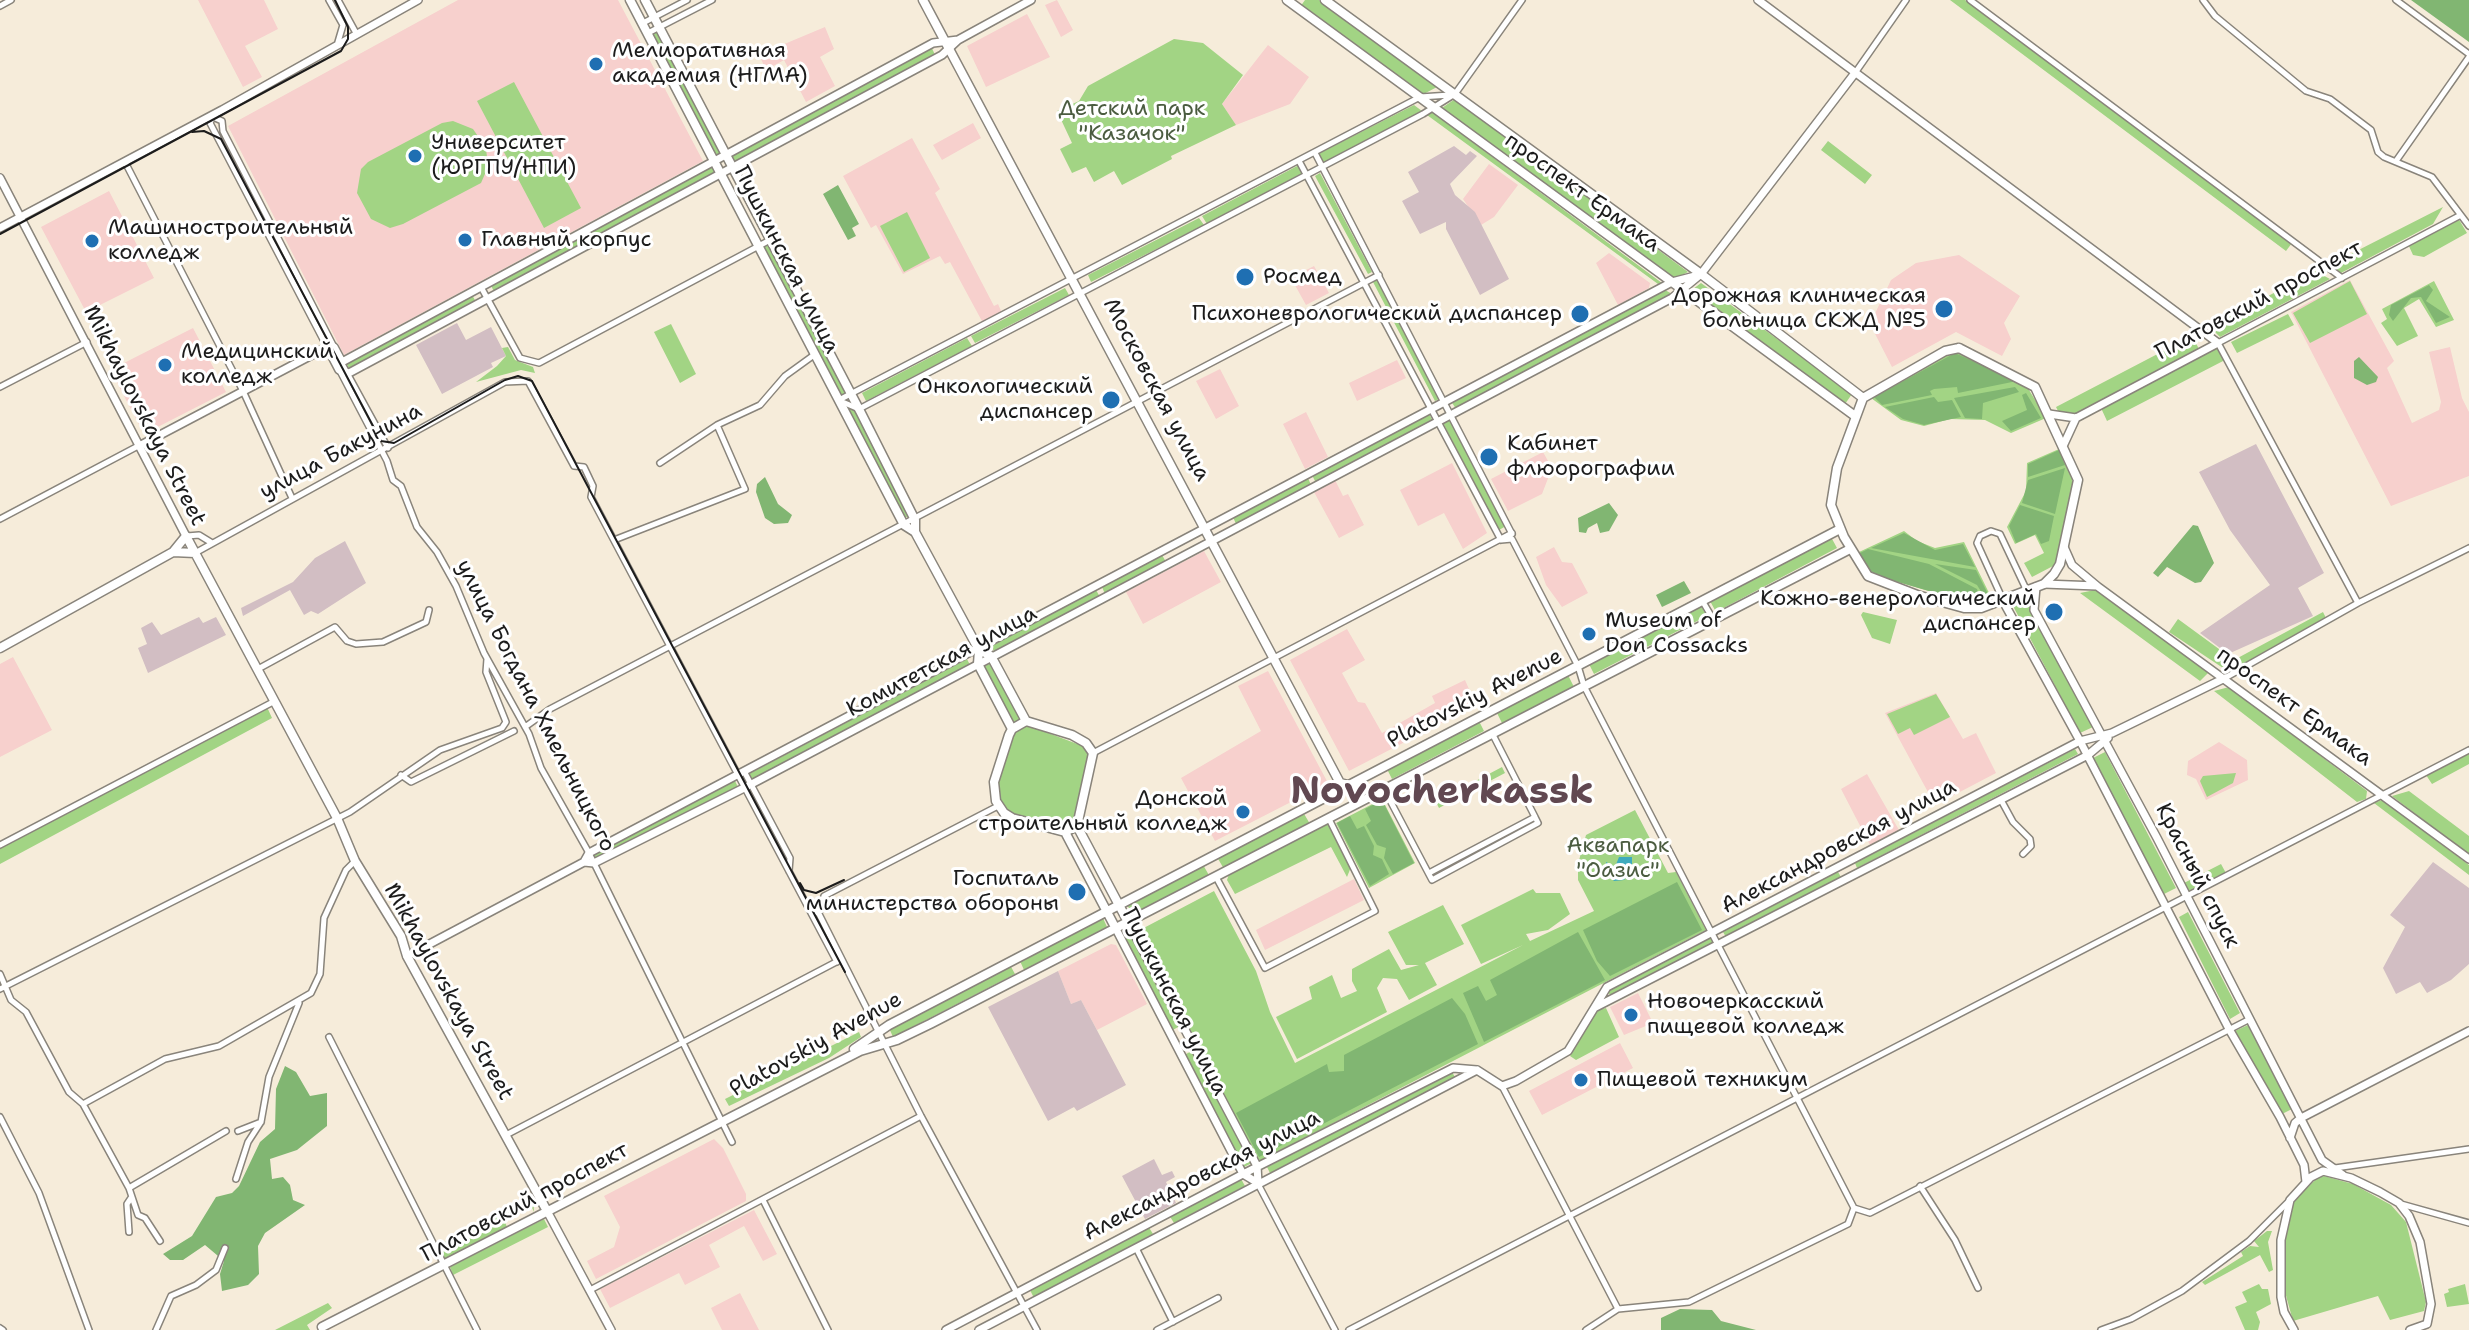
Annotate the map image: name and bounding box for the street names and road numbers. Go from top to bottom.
street label: проспект Ермака [1499,128,1665,258]
street label: Пушкинская улица [727,162,845,358]
street label: Платовский проспект [2151,235,2367,367]
street label: Московская улица [1097,294,1215,486]
street label: Mikhaylovskaya Street [77,301,211,531]
street label: улица Бакунина [256,398,426,506]
street label: улица Богдана Хмельницкого [450,556,620,856]
street label: Комитетская улица [842,601,1042,723]
street label: проспект Ермака [2211,642,2377,772]
street label: Platovskiy Avenue [1383,643,1567,755]
street label: Александровская улица [1717,774,1961,920]
street label: Красный спуск [2149,799,2245,953]
street label: Mikhaylovskaya Street [377,879,519,1105]
street label: Пушкинская улица [1115,904,1233,1100]
street label: Platovskiy Avenue [725,987,907,1103]
street label: Александровская улица [1079,1105,1325,1247]
street label: Платовский проспект [417,1137,633,1269]

